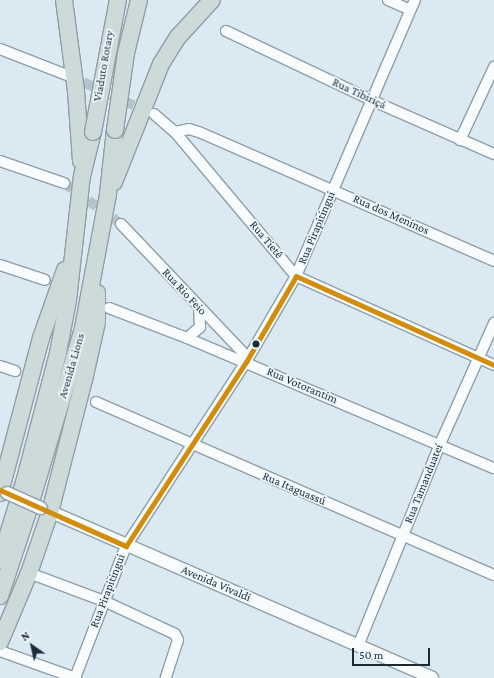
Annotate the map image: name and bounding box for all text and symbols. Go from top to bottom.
street label: Viaduto Rotary [91,29,117,103]
street label: Rua Tibiriçá [330,75,388,113]
street label: Rua Pirapitingui [295,189,339,267]
street label: Rua dos Meninos [351,192,431,238]
street label: Rua Tietê [246,218,286,262]
street label: Rua Rio Feio [159,266,209,318]
street label: Avenida Lions [56,332,88,400]
unlabelled marker [251,339,261,349]
street label: Rua Votorantim [264,365,340,407]
street label: Rua Tamanduateí [401,442,447,526]
street label: Rua Itaguassú [260,469,328,509]
street label: Rua Pirapitingui [87,552,129,630]
street label: Avenida Vivaldi [179,563,253,605]
north arrow [12,626,52,666]
text: N [19,629,32,643]
scale bar [354,640,432,666]
text: 50 m [359,648,383,662]

